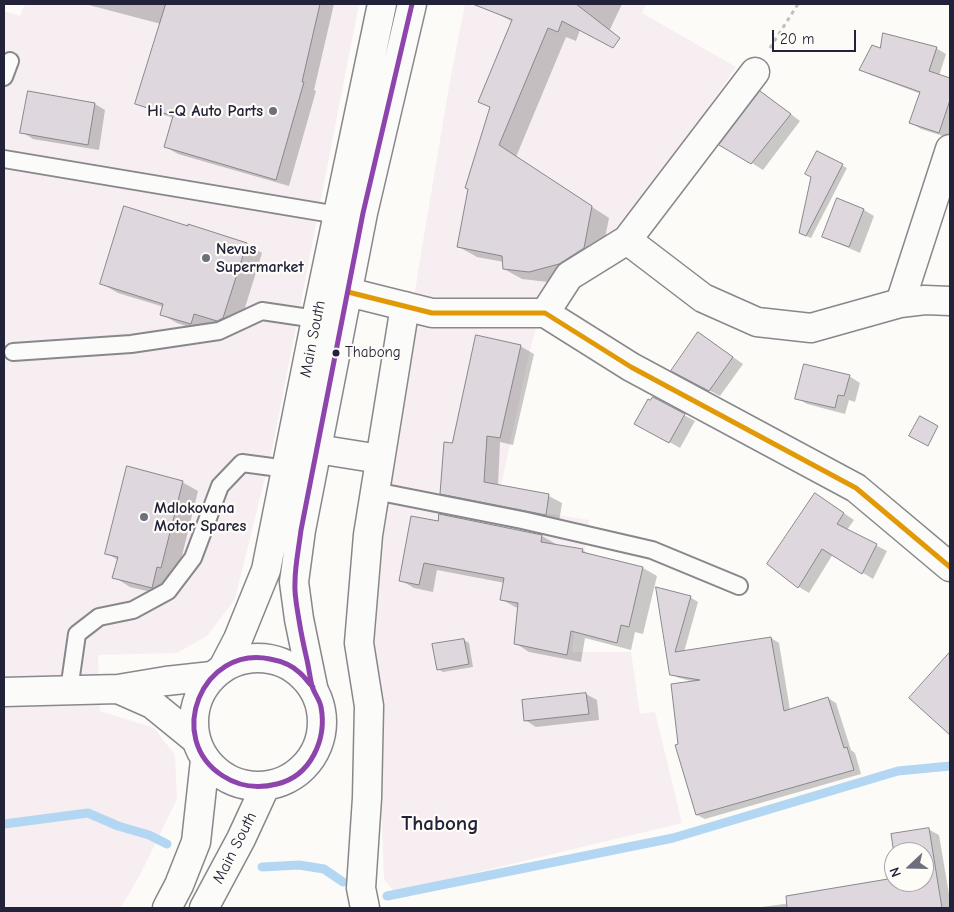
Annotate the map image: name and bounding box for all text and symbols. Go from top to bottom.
scale bar [774,20,858,52]
text: 20 m [780,30,814,48]
place label: Hi -Q Auto Parts [147,101,263,121]
marker: Hi -Q Auto Parts [267,105,279,117]
place label: Nevus Supermarket [216,239,304,277]
marker: Nevus Supermarket [200,252,212,264]
street label: Main South [296,299,330,379]
place label: Thabong [345,344,401,362]
marker: Thabong [331,348,341,358]
place label: Mdlokovana Motor Spares [154,498,246,536]
marker: Mdlokovana Motor Spares [138,511,150,523]
street label: Main South [209,809,261,887]
district label: Thabong [401,811,479,837]
north arrow [884,842,934,892]
text: N [886,865,905,880]

